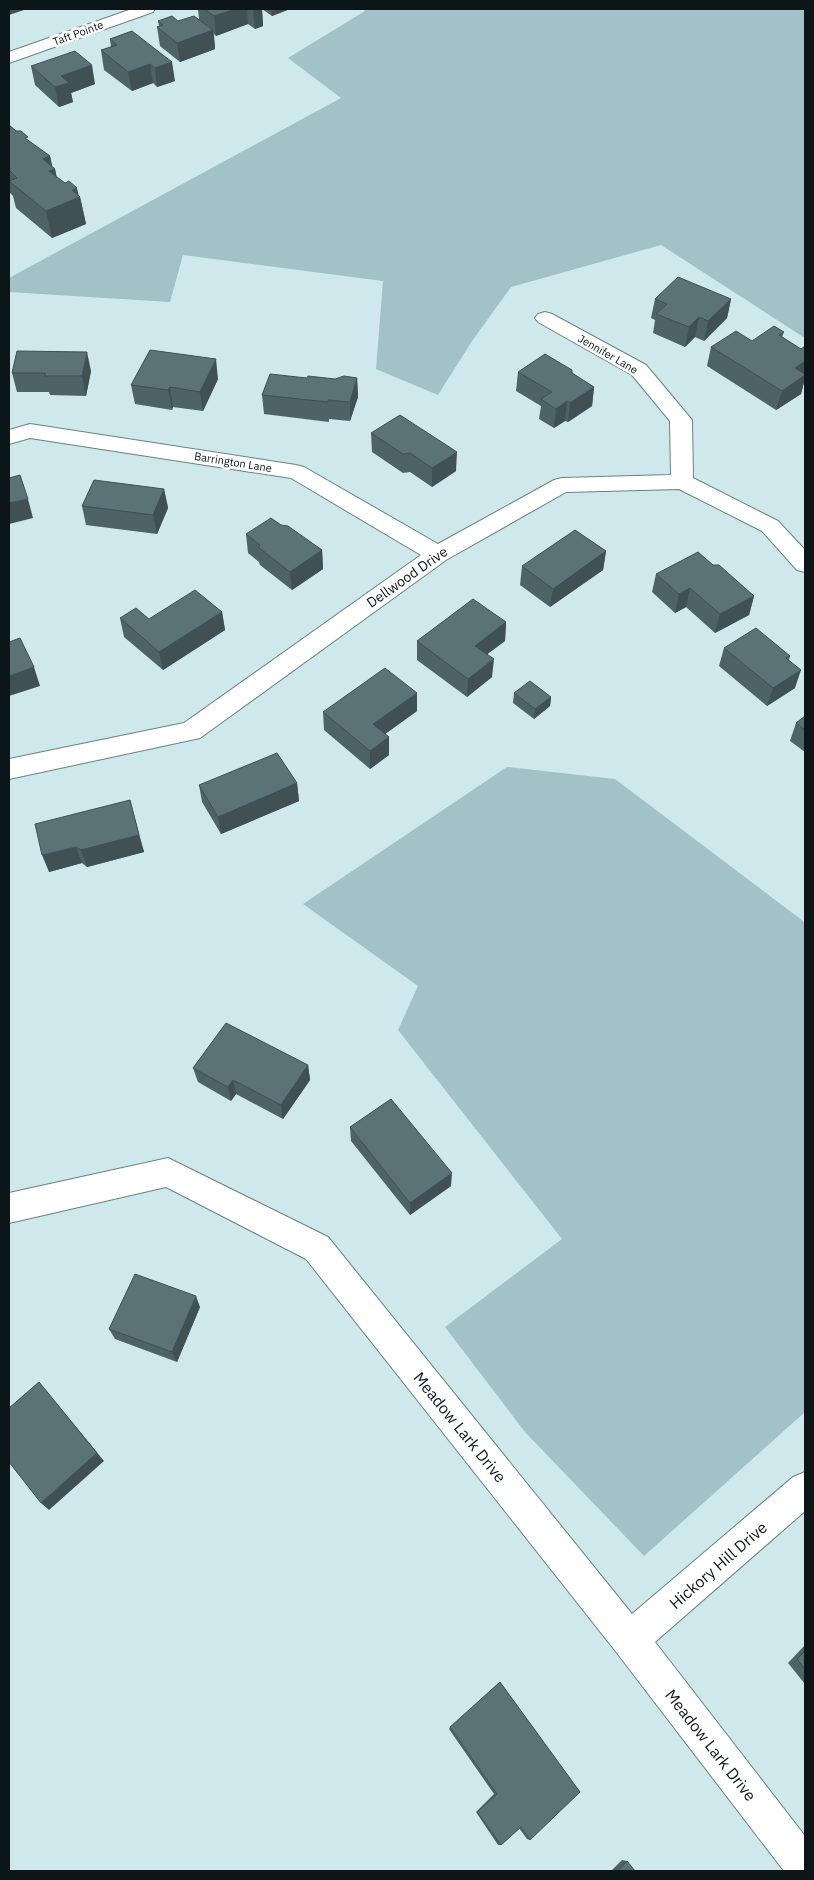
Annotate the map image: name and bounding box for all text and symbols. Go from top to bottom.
street label: Taft Pointe [51,17,105,49]
street label: Jennifer Lane [576,331,640,377]
street label: Barrington Lane [193,449,273,475]
street label: Dellwood Drive [363,542,451,612]
street label: Meadow Lark Drive [409,1368,511,1486]
street label: Hickory Hill Drive [665,1517,771,1613]
street label: Meadow Lark Drive [661,1685,761,1805]

